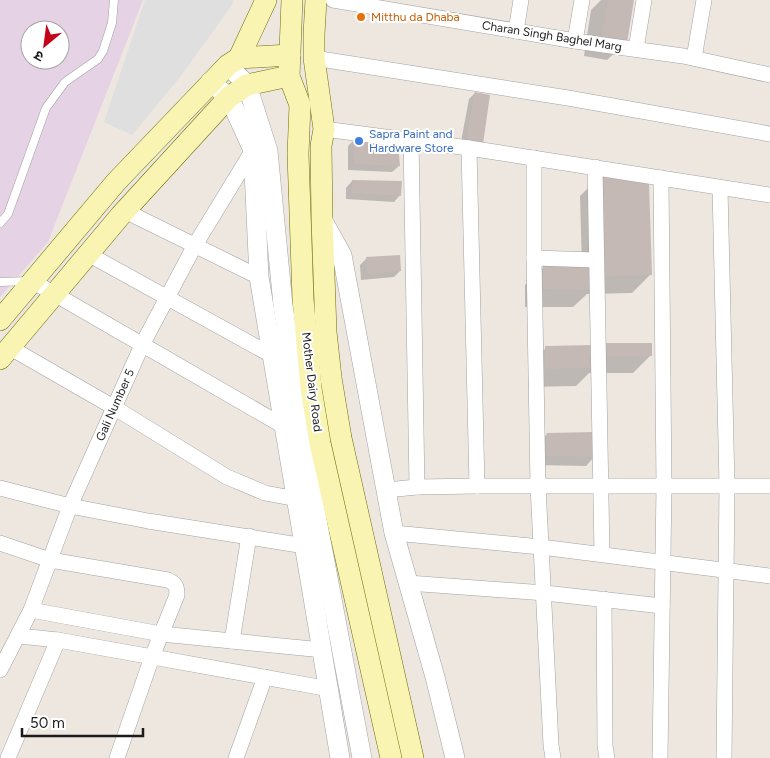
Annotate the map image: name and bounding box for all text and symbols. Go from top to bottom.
place label: Mitthu da Dhaba [371,10,460,24]
marker: Mitthu da Dhaba [355,11,367,23]
street label: Charan Singh Baghel Marg [481,18,623,54]
north arrow [20,20,70,70]
text: उ [31,46,47,65]
place label: Sapra Paint and Hardware Store [369,127,454,155]
marker: Sapra Paint and Hardware Store [353,135,365,147]
street label: Mother Dairy Road [299,331,325,433]
street label: Gali Number 5 [93,367,137,443]
scale bar [22,706,144,738]
text: 50 m [30,714,65,732]

